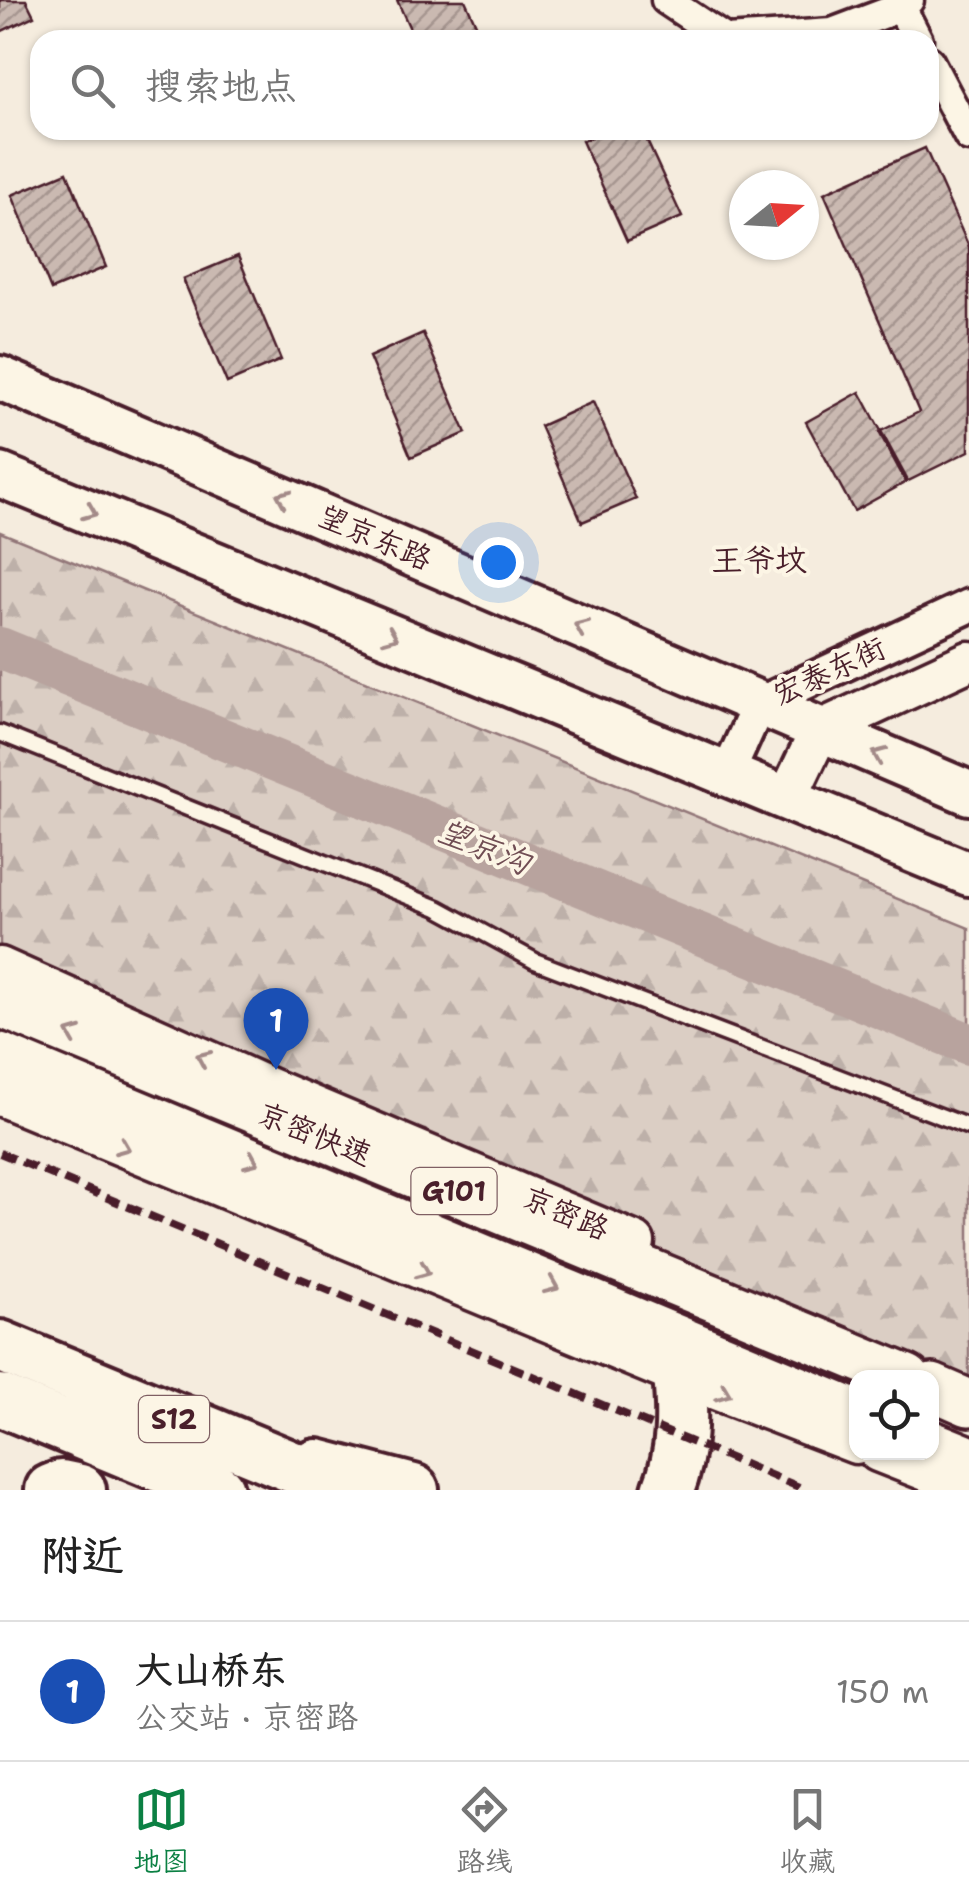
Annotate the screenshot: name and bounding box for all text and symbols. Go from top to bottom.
search box [30,30,939,140]
icon: search [65,58,120,113]
text: 搜索地点 [145,60,297,111]
north arrow [729,170,819,260]
one-way arrow [275,489,293,509]
street label: 望京东路 [312,495,438,579]
one-way arrow [80,500,98,520]
your location [473,537,524,588]
district label: 王爷坟 [711,538,807,581]
one-way arrow [573,619,591,639]
one-way arrow [381,624,398,644]
street label: 宏泰东街 [766,627,892,715]
one-way arrow [871,747,889,767]
water label: 望京沟 [431,808,539,885]
pin: 1 [244,988,308,1070]
one-way arrow [65,1026,83,1046]
one-way arrow [195,1050,213,1070]
street label: 京密快速 [252,1093,378,1175]
one-way arrow [113,1135,130,1155]
one-way arrow [241,1149,259,1169]
road number: G101 [412,1168,496,1214]
street label: 京密路 [517,1177,615,1249]
one-way arrow [413,1259,431,1279]
one-way arrow [542,1274,560,1294]
map controls [849,1370,939,1460]
button: locate [849,1370,939,1460]
one-way arrow [714,1382,732,1402]
road number: S12 [139,1396,209,1442]
text: 附近 [40,1527,124,1583]
text: 大山桥东 [135,1644,287,1695]
text: 1 [65,1670,80,1713]
text: 150 m [836,1670,929,1713]
text: 公交站 · 京密路 [135,1695,358,1738]
tab: 地图 [133,1782,190,1880]
tab: 路线 [456,1782,513,1880]
tab: 收藏 [779,1782,836,1880]

